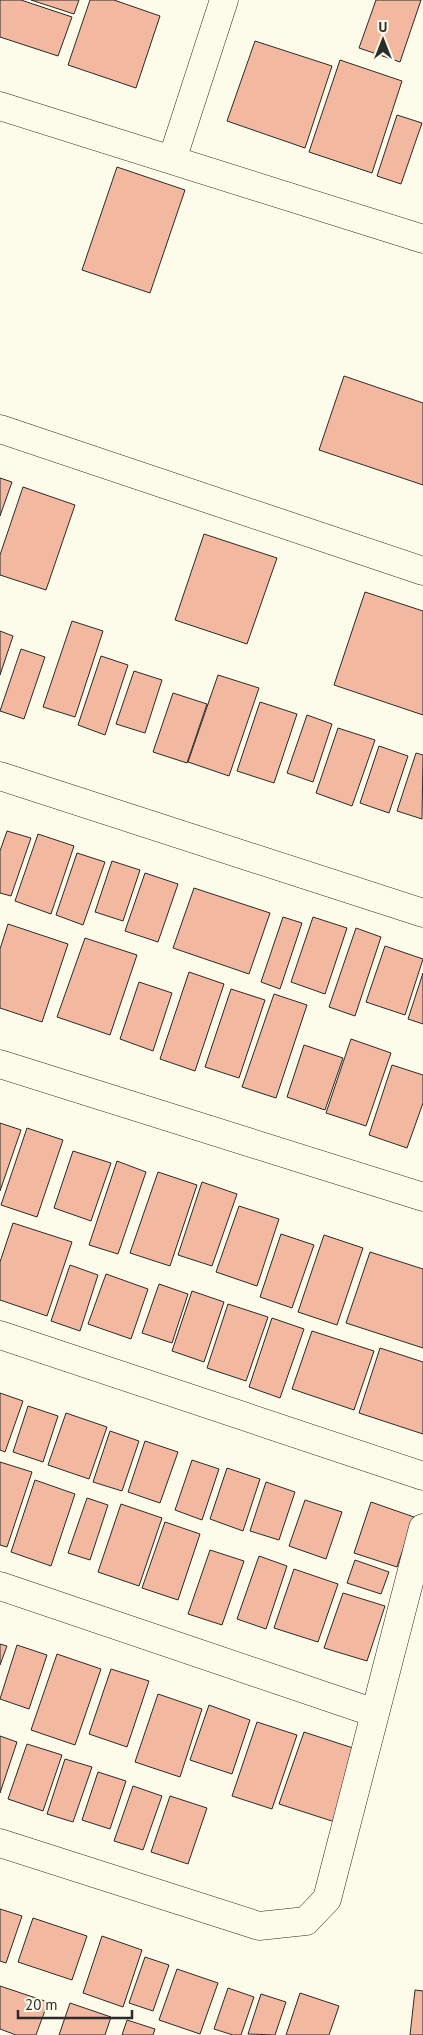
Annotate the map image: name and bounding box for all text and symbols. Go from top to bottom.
north arrow [358,15,408,65]
text: U [379,18,387,36]
scale bar [18,1988,131,2020]
text: 20 m [25,1995,58,2014]

